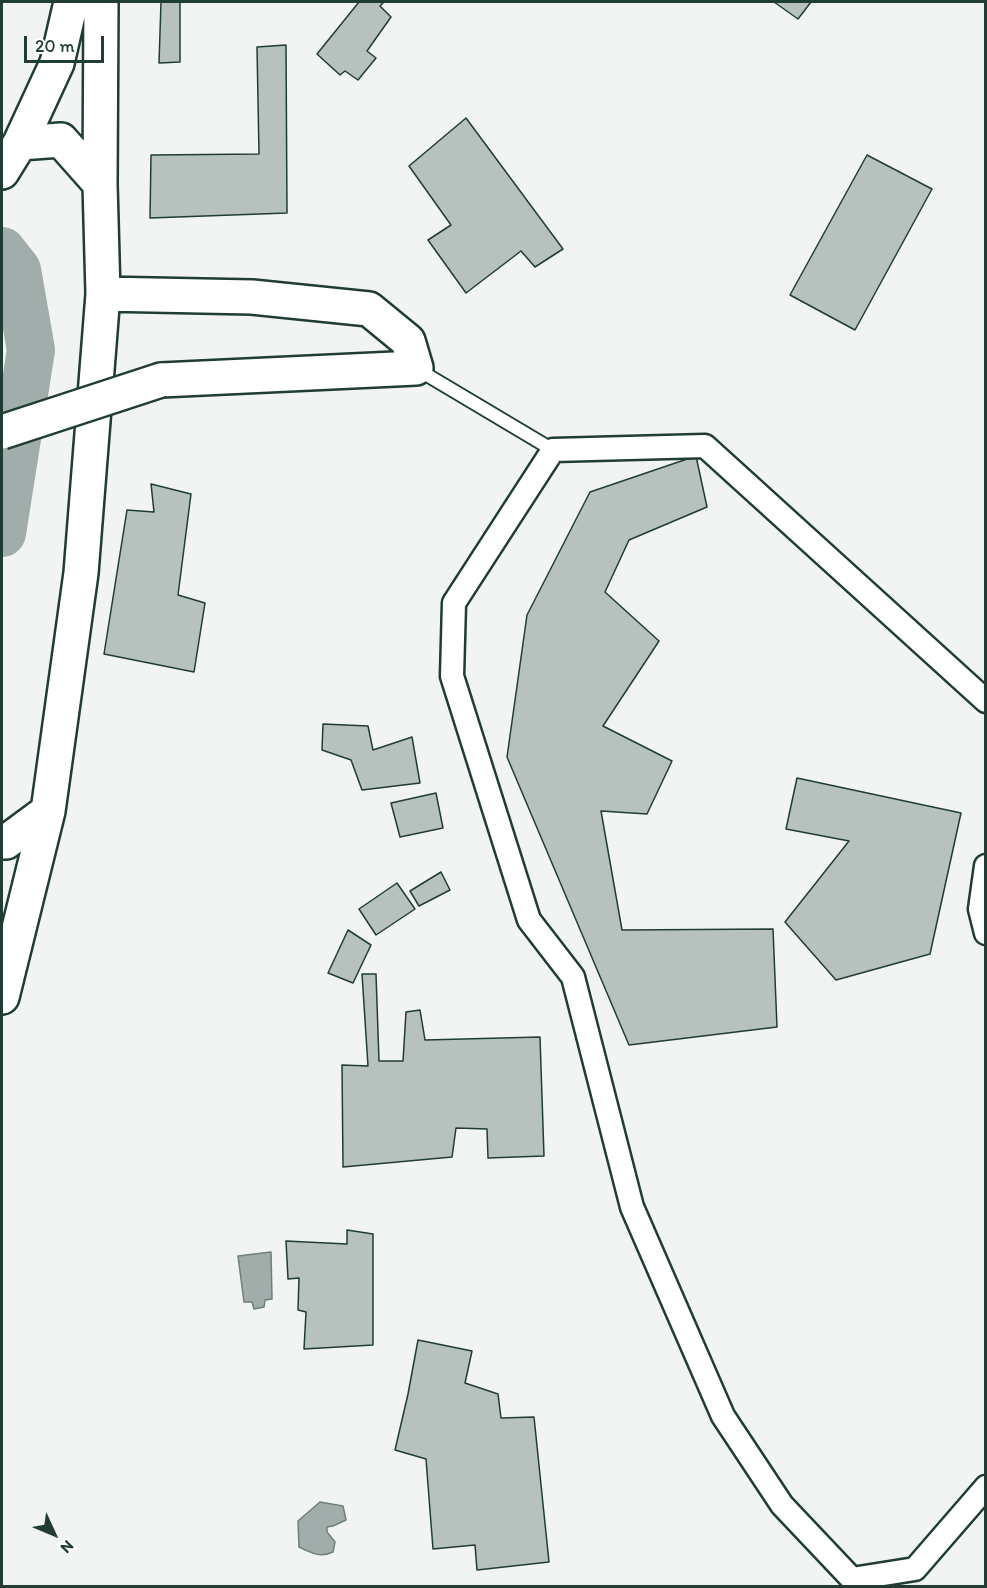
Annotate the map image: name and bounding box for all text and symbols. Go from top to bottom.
scale bar [27,24,106,62]
text: 20 m [35,35,75,57]
north arrow [24,1504,84,1564]
text: N [57,1536,78,1557]

